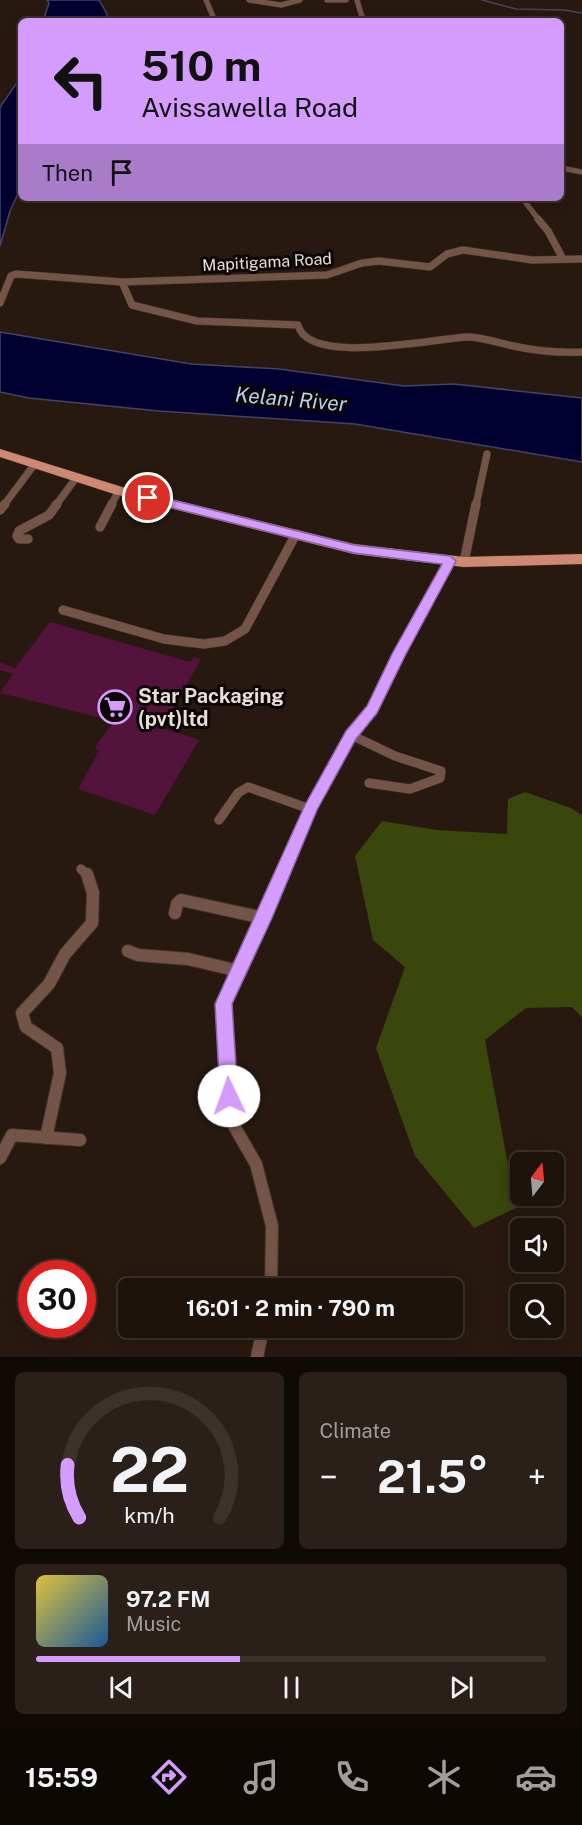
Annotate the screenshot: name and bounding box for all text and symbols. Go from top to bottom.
text: 510 m [141,41,261,90]
icon: left [42,42,120,120]
text: Avissawella Road [141,91,358,123]
icon: arrive [105,156,138,189]
text: Then [42,160,93,186]
street label: Mapitigama Road [202,249,332,275]
water label: Kelani River [234,382,349,416]
pin [122,472,173,523]
icon: arrive [131,481,164,514]
place label: Star Packaging (pvt)ltd [138,684,284,731]
supermarket icon: Star Packaging (pvt)ltd [97,689,133,725]
position arrow [197,1064,261,1128]
north arrow [510,1152,564,1206]
map controls [510,1152,564,1338]
button: sound [510,1218,564,1272]
speed limit sign: 30 [18,1260,96,1338]
button: search [510,1284,564,1338]
text: 16:01 · 2 min · 790 m [186,1295,395,1321]
text: Climate [320,1419,391,1443]
text: 22 [110,1433,189,1506]
text: 21.5° [377,1450,489,1503]
text: − [320,1458,338,1496]
text: + [528,1458,546,1496]
text: km/h [124,1503,174,1528]
text: 97.2 FM [126,1586,210,1612]
text: Music [126,1612,181,1636]
icon: previous [105,1671,138,1704]
icon: pause [275,1671,308,1704]
icon: next [445,1671,478,1704]
icon: directions [148,1756,190,1798]
icon: music [240,1756,282,1798]
icon: phone [331,1756,373,1798]
icon: climate [423,1756,465,1798]
icon: car [515,1756,557,1798]
text: 15:59 [25,1761,98,1793]

